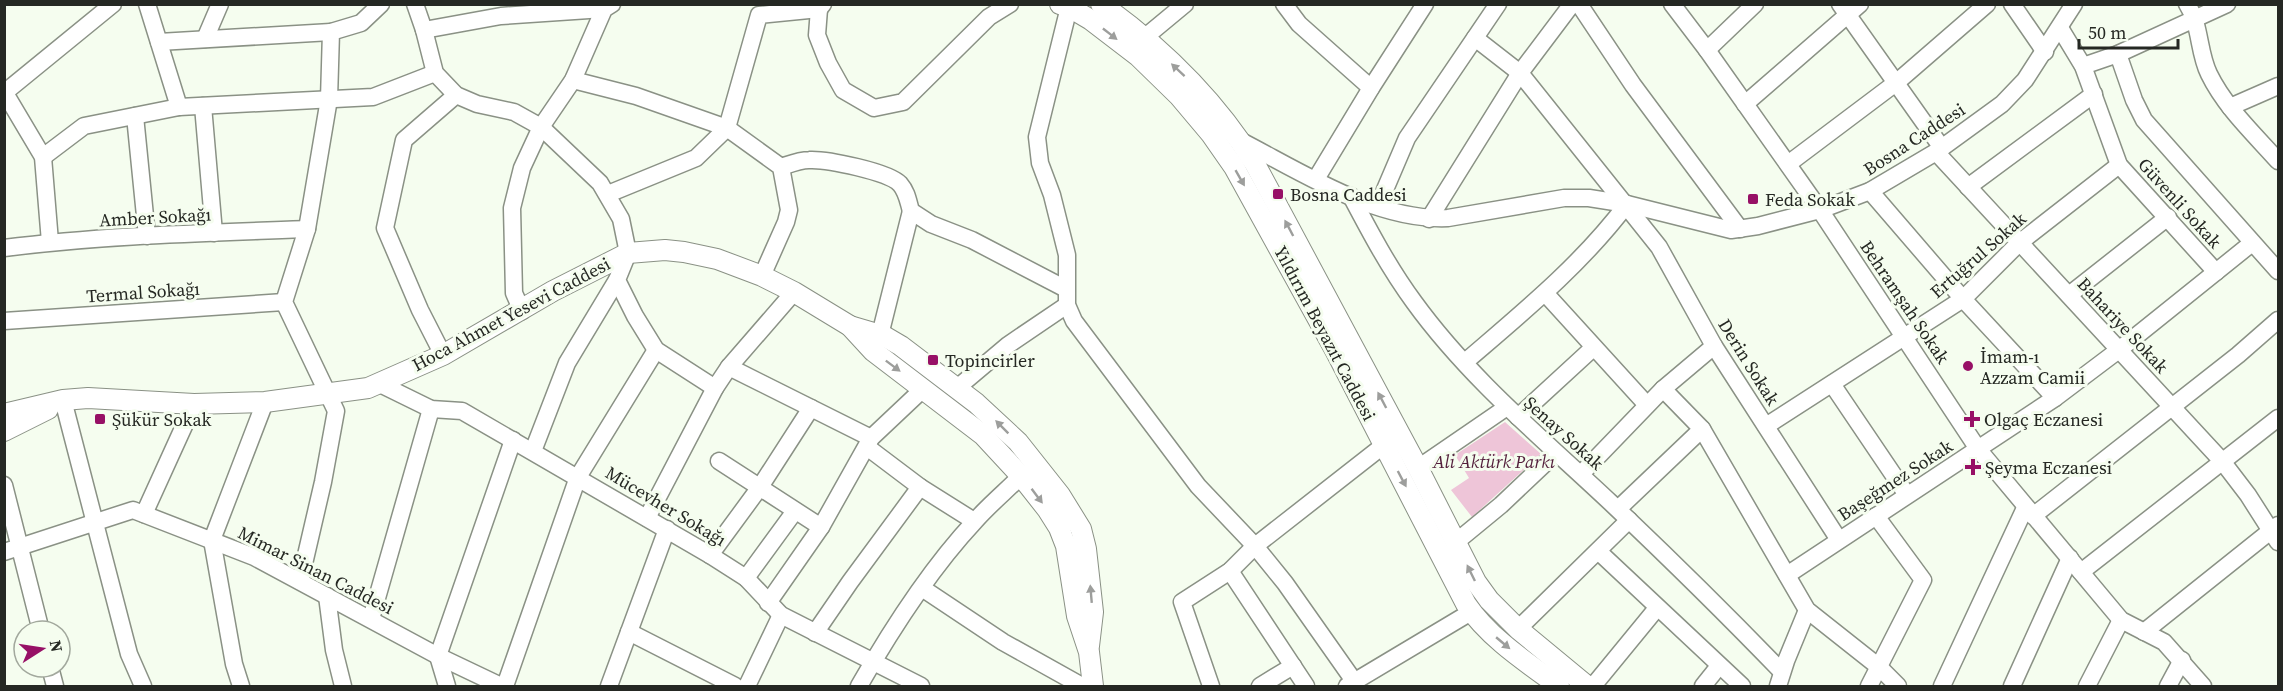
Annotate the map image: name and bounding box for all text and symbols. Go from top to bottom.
scale bar [2079,12,2178,50]
text: 50 m [2088,20,2126,45]
one-way arrow [1102,28,1118,41]
one-way arrow [1171,64,1186,77]
street label: Bosna Caddesi [1858,97,1970,181]
street label: Güvenli Sokak [2133,152,2228,254]
one-way arrow [1235,170,1245,187]
place label: Bosna Caddesi [1290,182,1407,207]
marker: Bosna Caddesi [1271,187,1285,201]
place label: Feda Sokak [1765,187,1855,212]
marker: Feda Sokak [1746,192,1760,206]
street label: Amber Sokağı [98,202,212,232]
street label: Ertuğrul Sokak [1925,206,2032,304]
one-way arrow [1284,219,1294,236]
street label: Behramşah Sokak [1854,235,1956,369]
street label: Yıldırım Beyazıt Caddesi [1268,241,1382,425]
street label: Hoca Ahmet Yesevi Caddesi [407,251,615,377]
street label: Bahariye Sokak [2072,271,2174,379]
street label: Termal Sokağı [85,276,201,308]
street label: Derin Sokak [1712,314,1786,410]
place label: İmam-ı Azzam Camii [1980,344,2085,390]
place label: Topincirler [945,348,1035,373]
marker: Topincirler [926,353,940,367]
one-way arrow [885,359,900,371]
marker: İmam-ı Azzam Camii [1961,359,1975,373]
street label: Şenay Sokak [1519,390,1609,476]
one-way arrow [1377,391,1387,408]
place label: Şükür Sokak [112,407,212,432]
place label: Olgaç Eczanesi [1984,407,2103,432]
marker: Şükür Sokak [93,412,107,426]
marker: Olgaç Eczanesi [1965,412,1979,426]
one-way arrow [995,420,1010,434]
street label: Başeğmez Sokak [1833,433,1957,527]
park label: Ali Aktürk Parkı [1432,449,1556,474]
place label: Şeyma Eczanesi [1985,455,2112,480]
street label: Mücevher Sokağı [601,460,731,552]
marker: Şeyma Eczanesi [1966,460,1980,474]
one-way arrow [1397,471,1407,488]
one-way arrow [1031,487,1043,503]
street label: Mimar Sinan Caddesi [234,520,398,620]
one-way arrow [1467,564,1477,582]
one-way arrow [1086,584,1096,603]
north arrow [12,619,72,679]
one-way arrow [1495,637,1511,650]
text: N [45,638,69,654]

